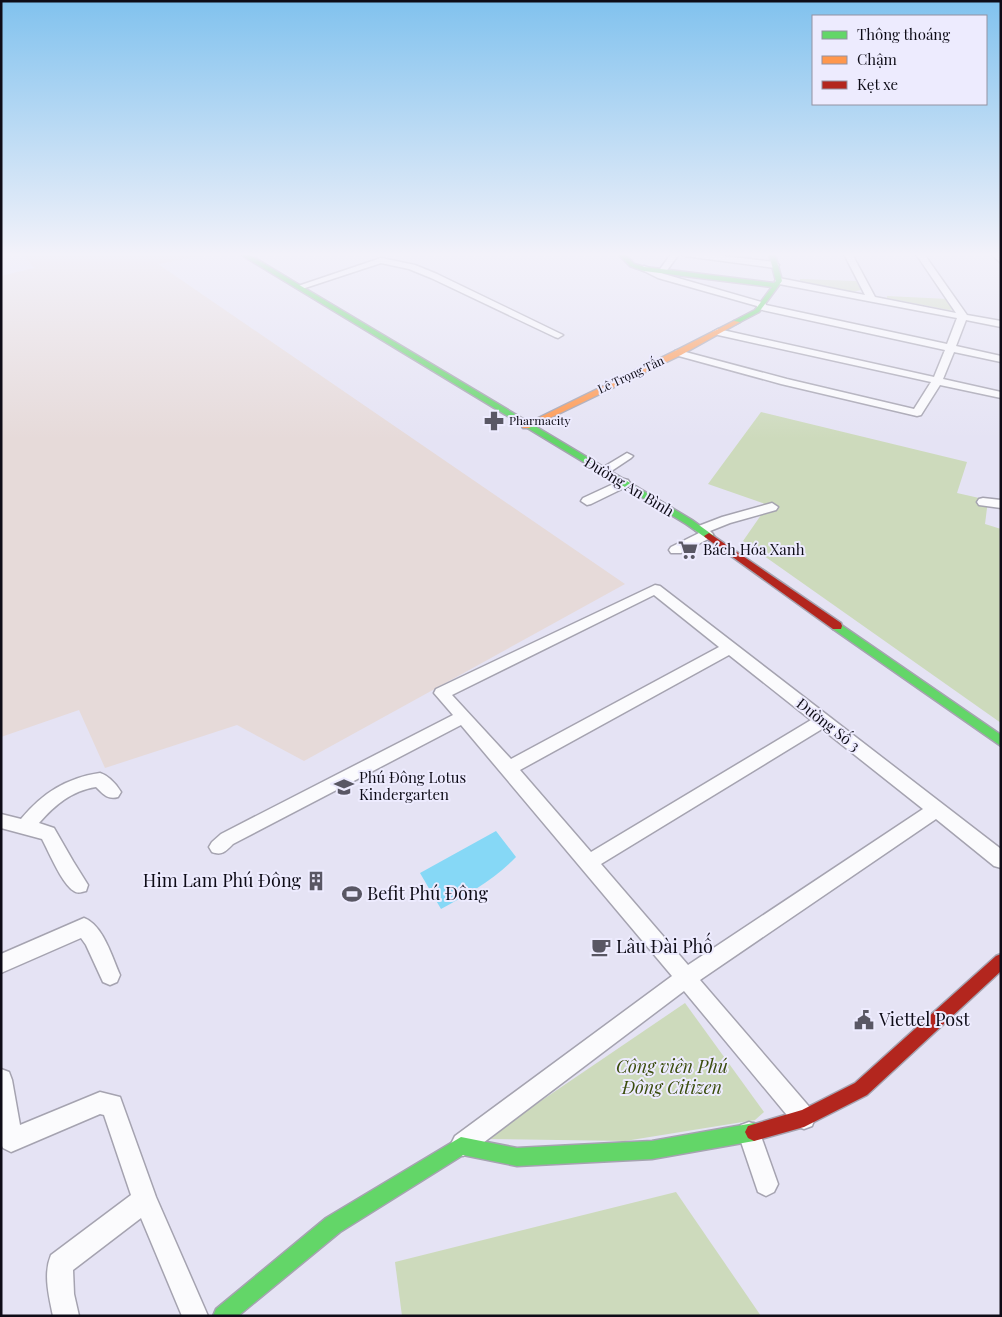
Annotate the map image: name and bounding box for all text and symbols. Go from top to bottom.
legend [812,15,987,105]
text: Thông thoáng [857,24,950,44]
text: Chậm [857,49,898,69]
text: Kẹt xe [857,74,898,94]
street label: Lê Trọng Tấn [595,352,666,396]
pharmacy icon: Pharmacity [483,410,505,432]
place label: Pharmacity [509,412,571,428]
street label: Đường An Bình [581,451,678,521]
supermarket icon: Bách Hóa Xanh [677,539,699,561]
place label: Bách Hóa Xanh [703,539,805,559]
street label: Đường Số 3 [793,692,865,755]
place label: Phú Đông Lotus Kindergarten [359,767,466,804]
school or university icon: Phú Đông Lotus Kindergarten [333,776,355,798]
place label: Him Lam Phú Đông [143,868,301,892]
building icon: Him Lam Phú Đông [305,870,327,892]
place label: Befit Phú Đông [367,881,488,905]
sports icon: Befit Phú Đông [341,883,363,905]
place label: Lâu Đài Phố [616,932,713,958]
cafe icon: Lâu Đài Phố [590,936,612,958]
place label: Viettel Post [878,1007,970,1031]
public building icon: Viettel Post [853,1009,875,1031]
park label: Công viên Phú Đông Citizen [616,1054,728,1099]

